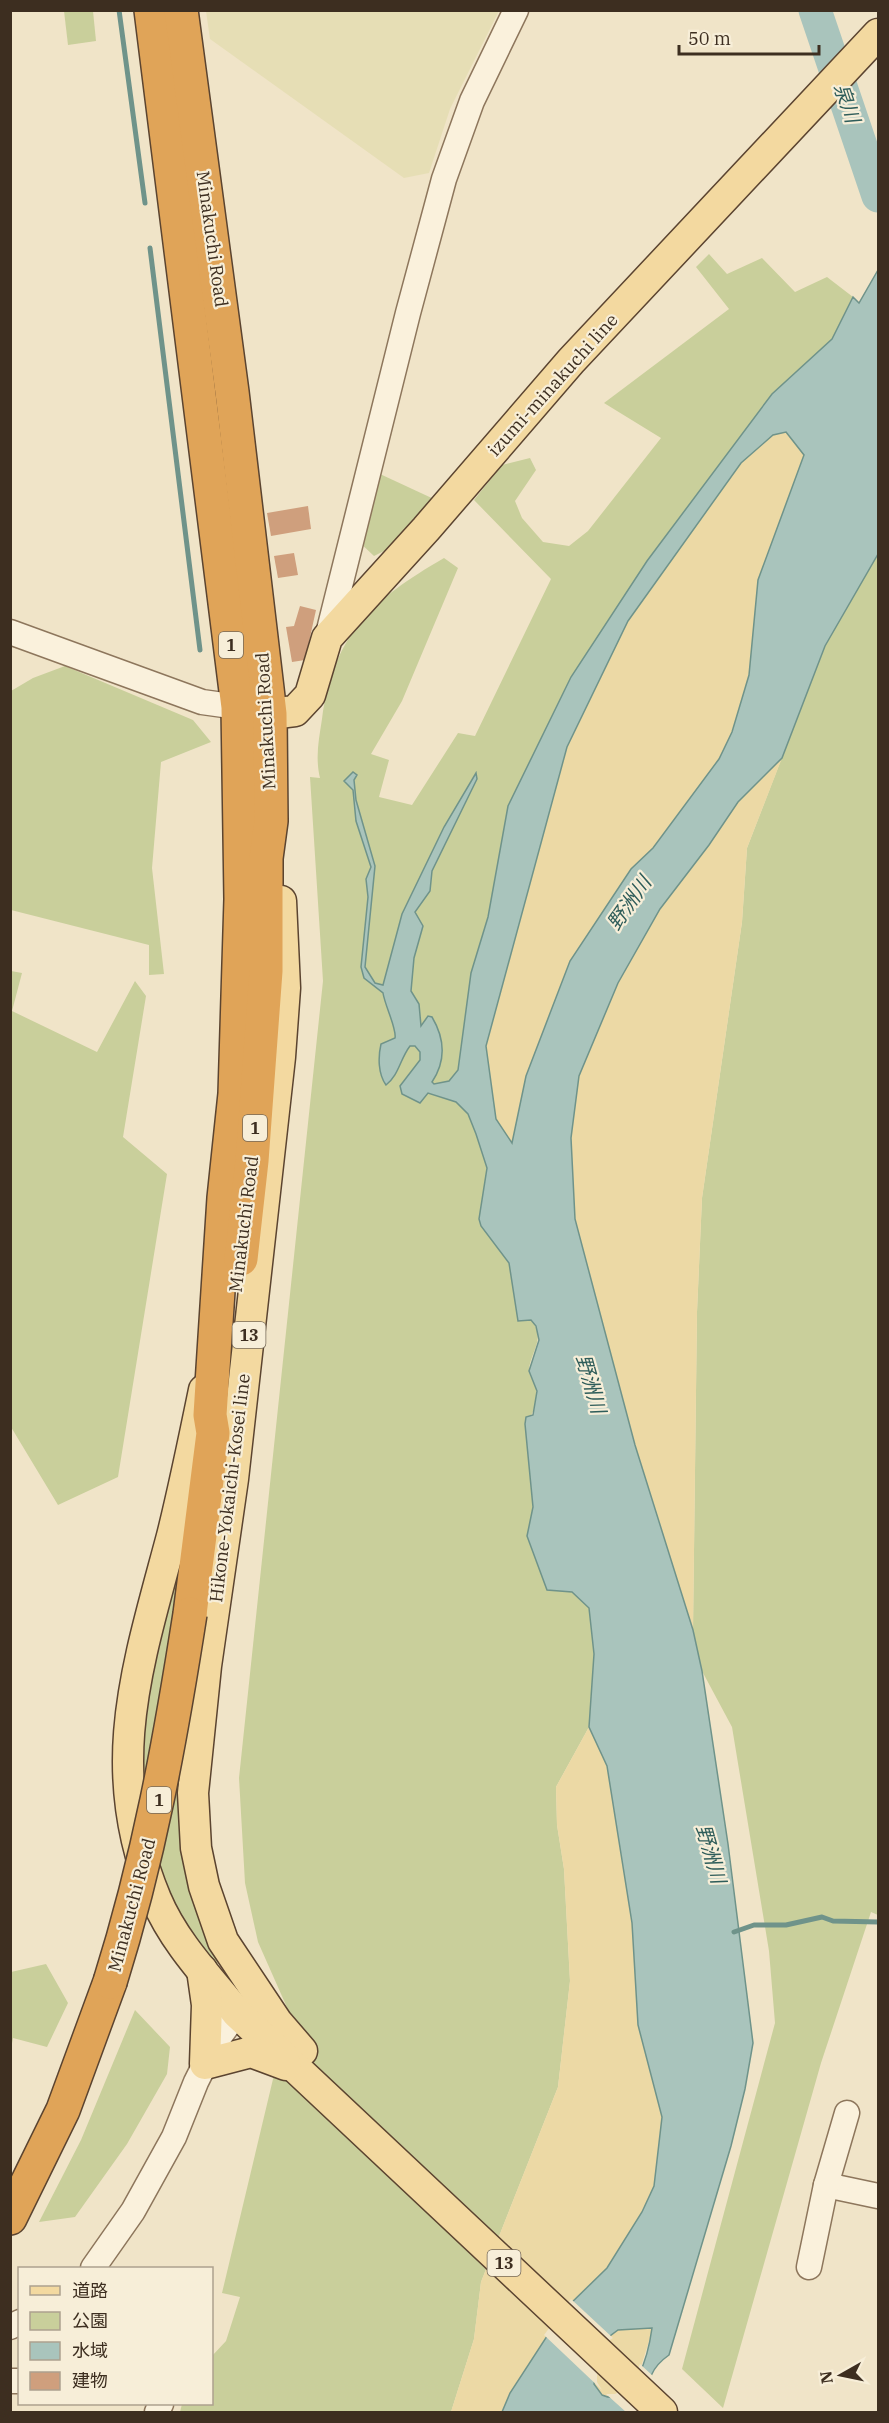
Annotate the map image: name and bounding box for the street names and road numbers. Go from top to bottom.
street label: Minakuchi Road [192,169,233,309]
street label: izumi-minakuchi line [482,309,623,461]
road number: 1 [219,632,243,658]
street label: Minakuchi Road [250,652,281,790]
road number: 1 [243,1115,267,1141]
street label: Minakuchi Road [224,1154,263,1294]
road number: 13 [232,1322,266,1348]
street label: Hikone-Yokaichi-Kosei line [204,1372,255,1604]
road number: 1 [147,1787,171,1813]
street label: Minakuchi Road [103,1835,160,1974]
road number: 13 [488,2250,520,2276]

